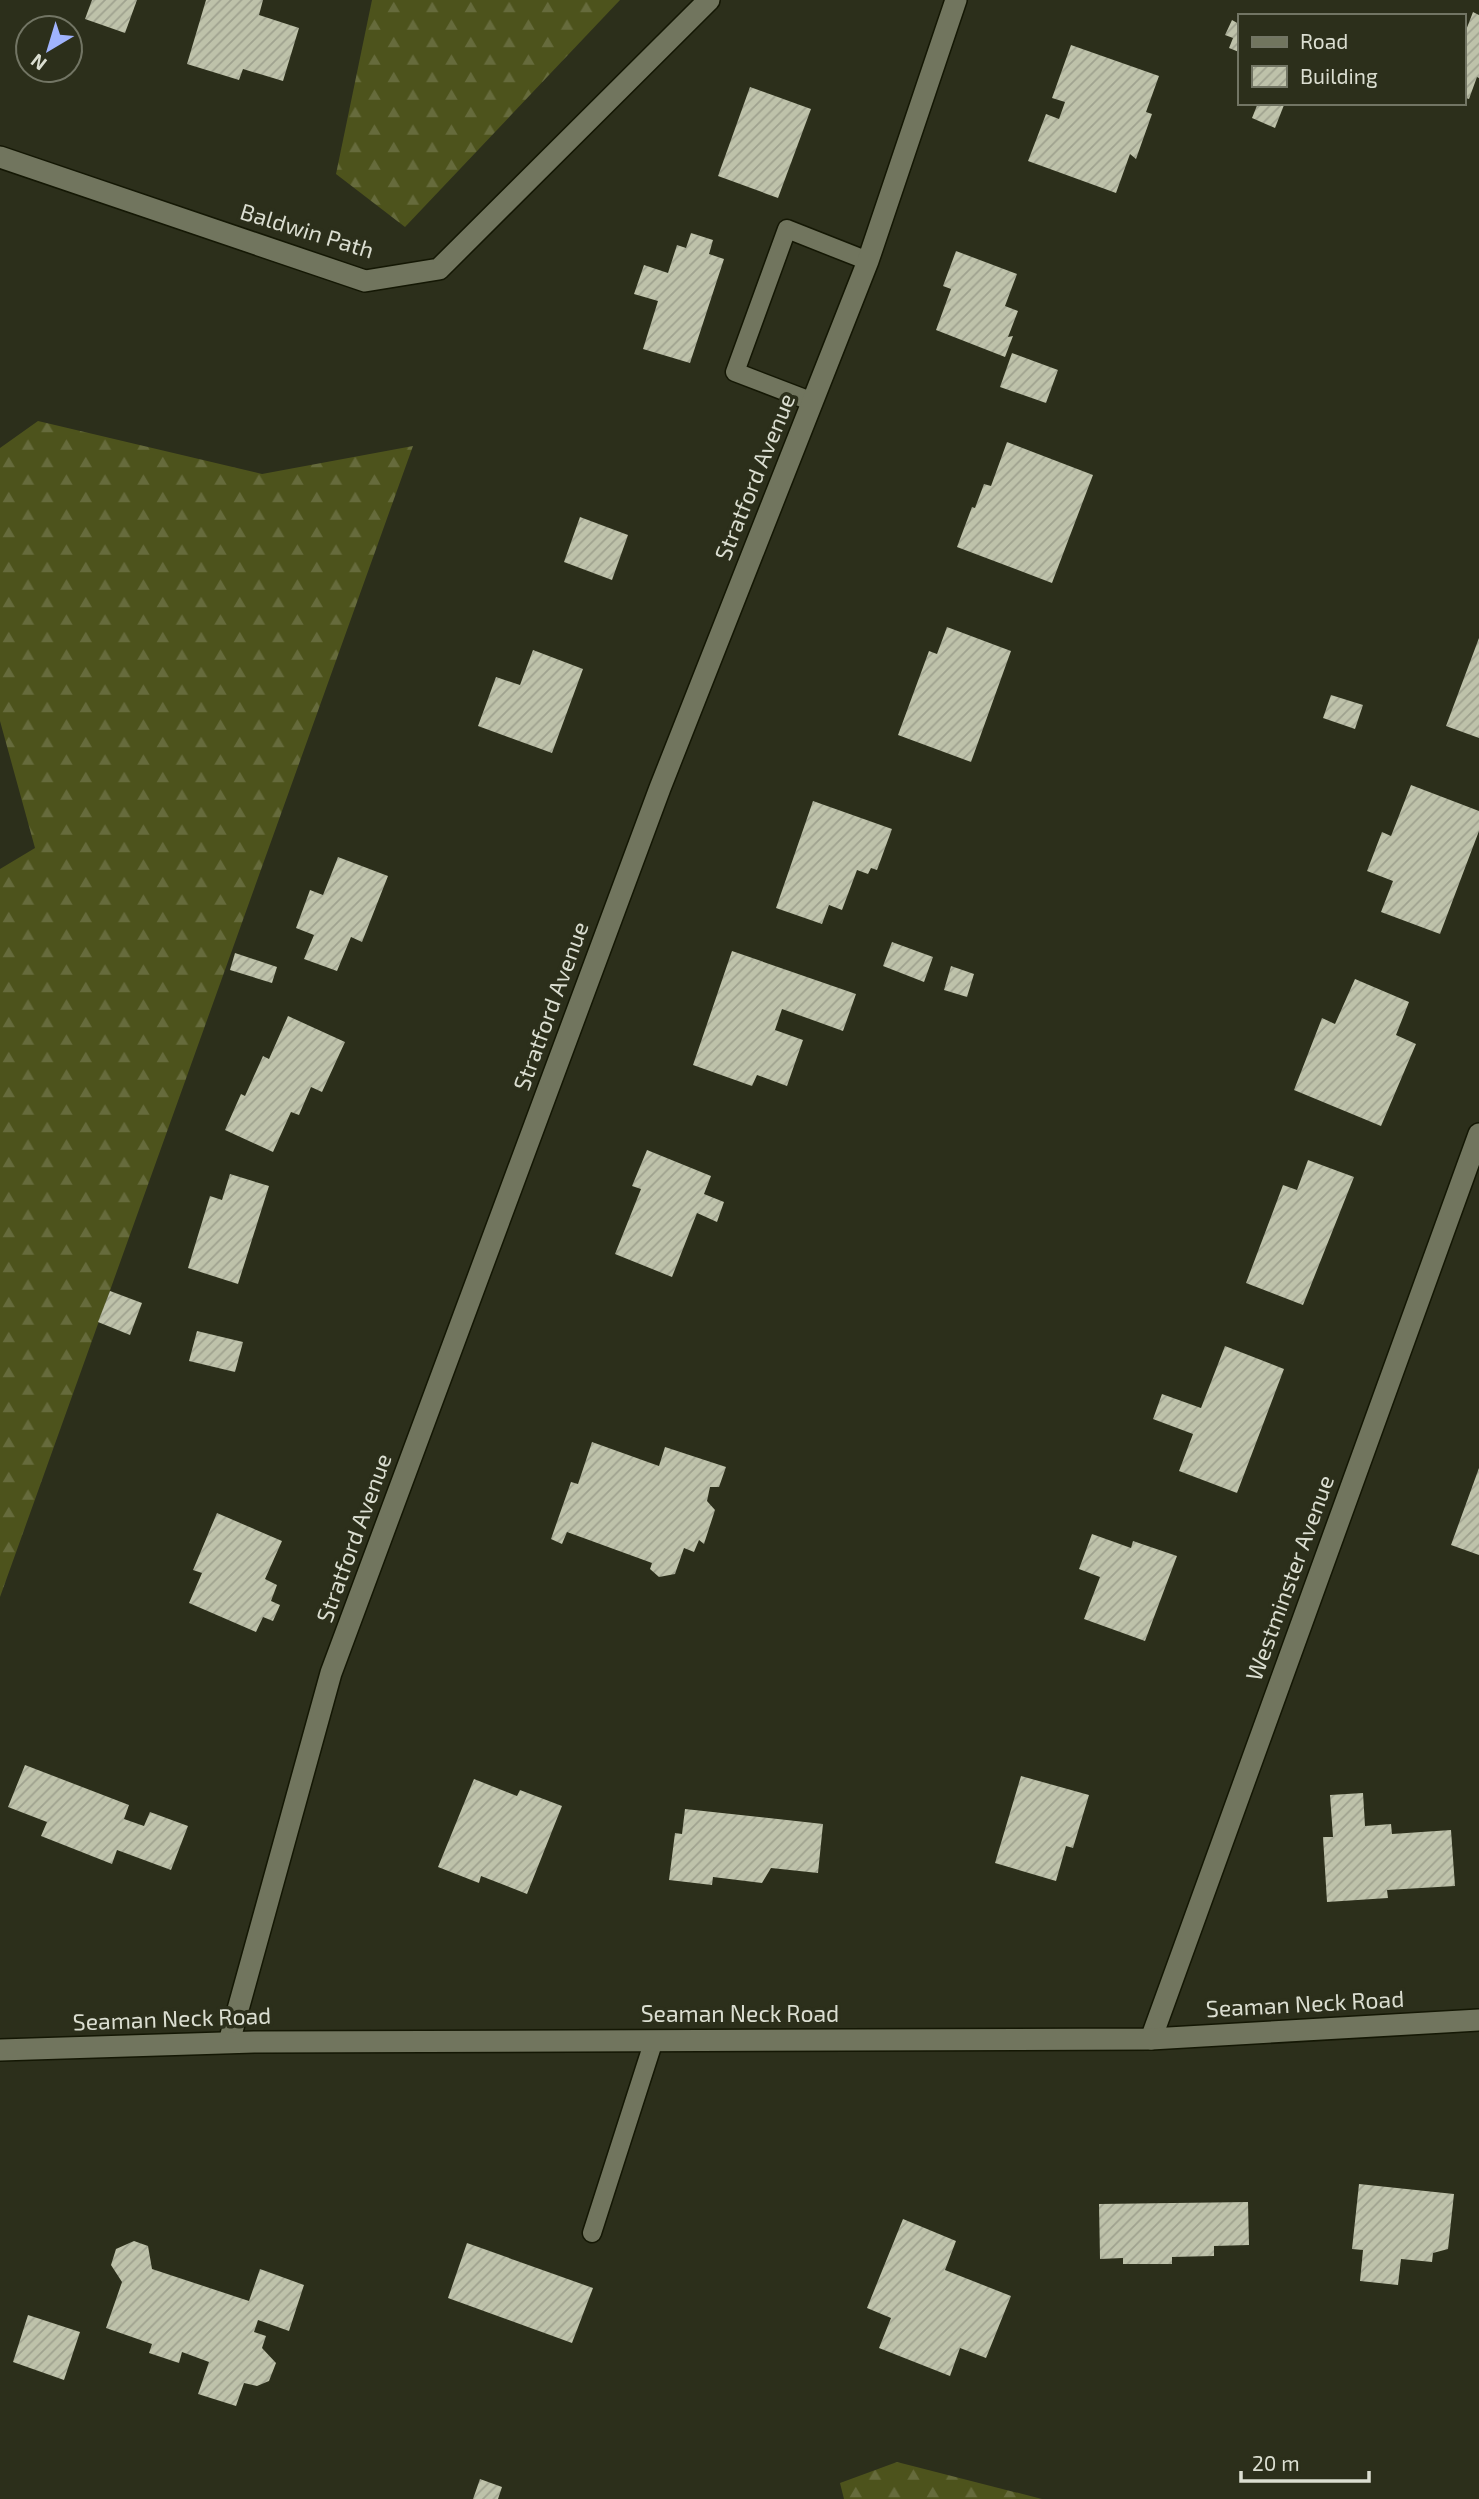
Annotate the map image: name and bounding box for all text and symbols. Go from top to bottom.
north arrow [14,14,84,84]
legend [1238,14,1465,105]
text: Road [1300,28,1348,53]
text: N [26,50,51,76]
text: Building [1300,63,1378,88]
street label: Baldwin Path [237,196,378,264]
street label: Stratford Avenue [708,389,800,564]
street label: Stratford Avenue [507,917,594,1094]
street label: Stratford Avenue [310,1449,397,1626]
street label: Westminster Avenue [1239,1471,1339,1684]
street label: Seaman Neck Road [1205,1984,1405,2022]
street label: Seaman Neck Road [641,1999,839,2027]
street label: Seaman Neck Road [72,2001,272,2035]
scale bar [1241,2440,1369,2484]
text: 20 m [1252,2450,1300,2475]

